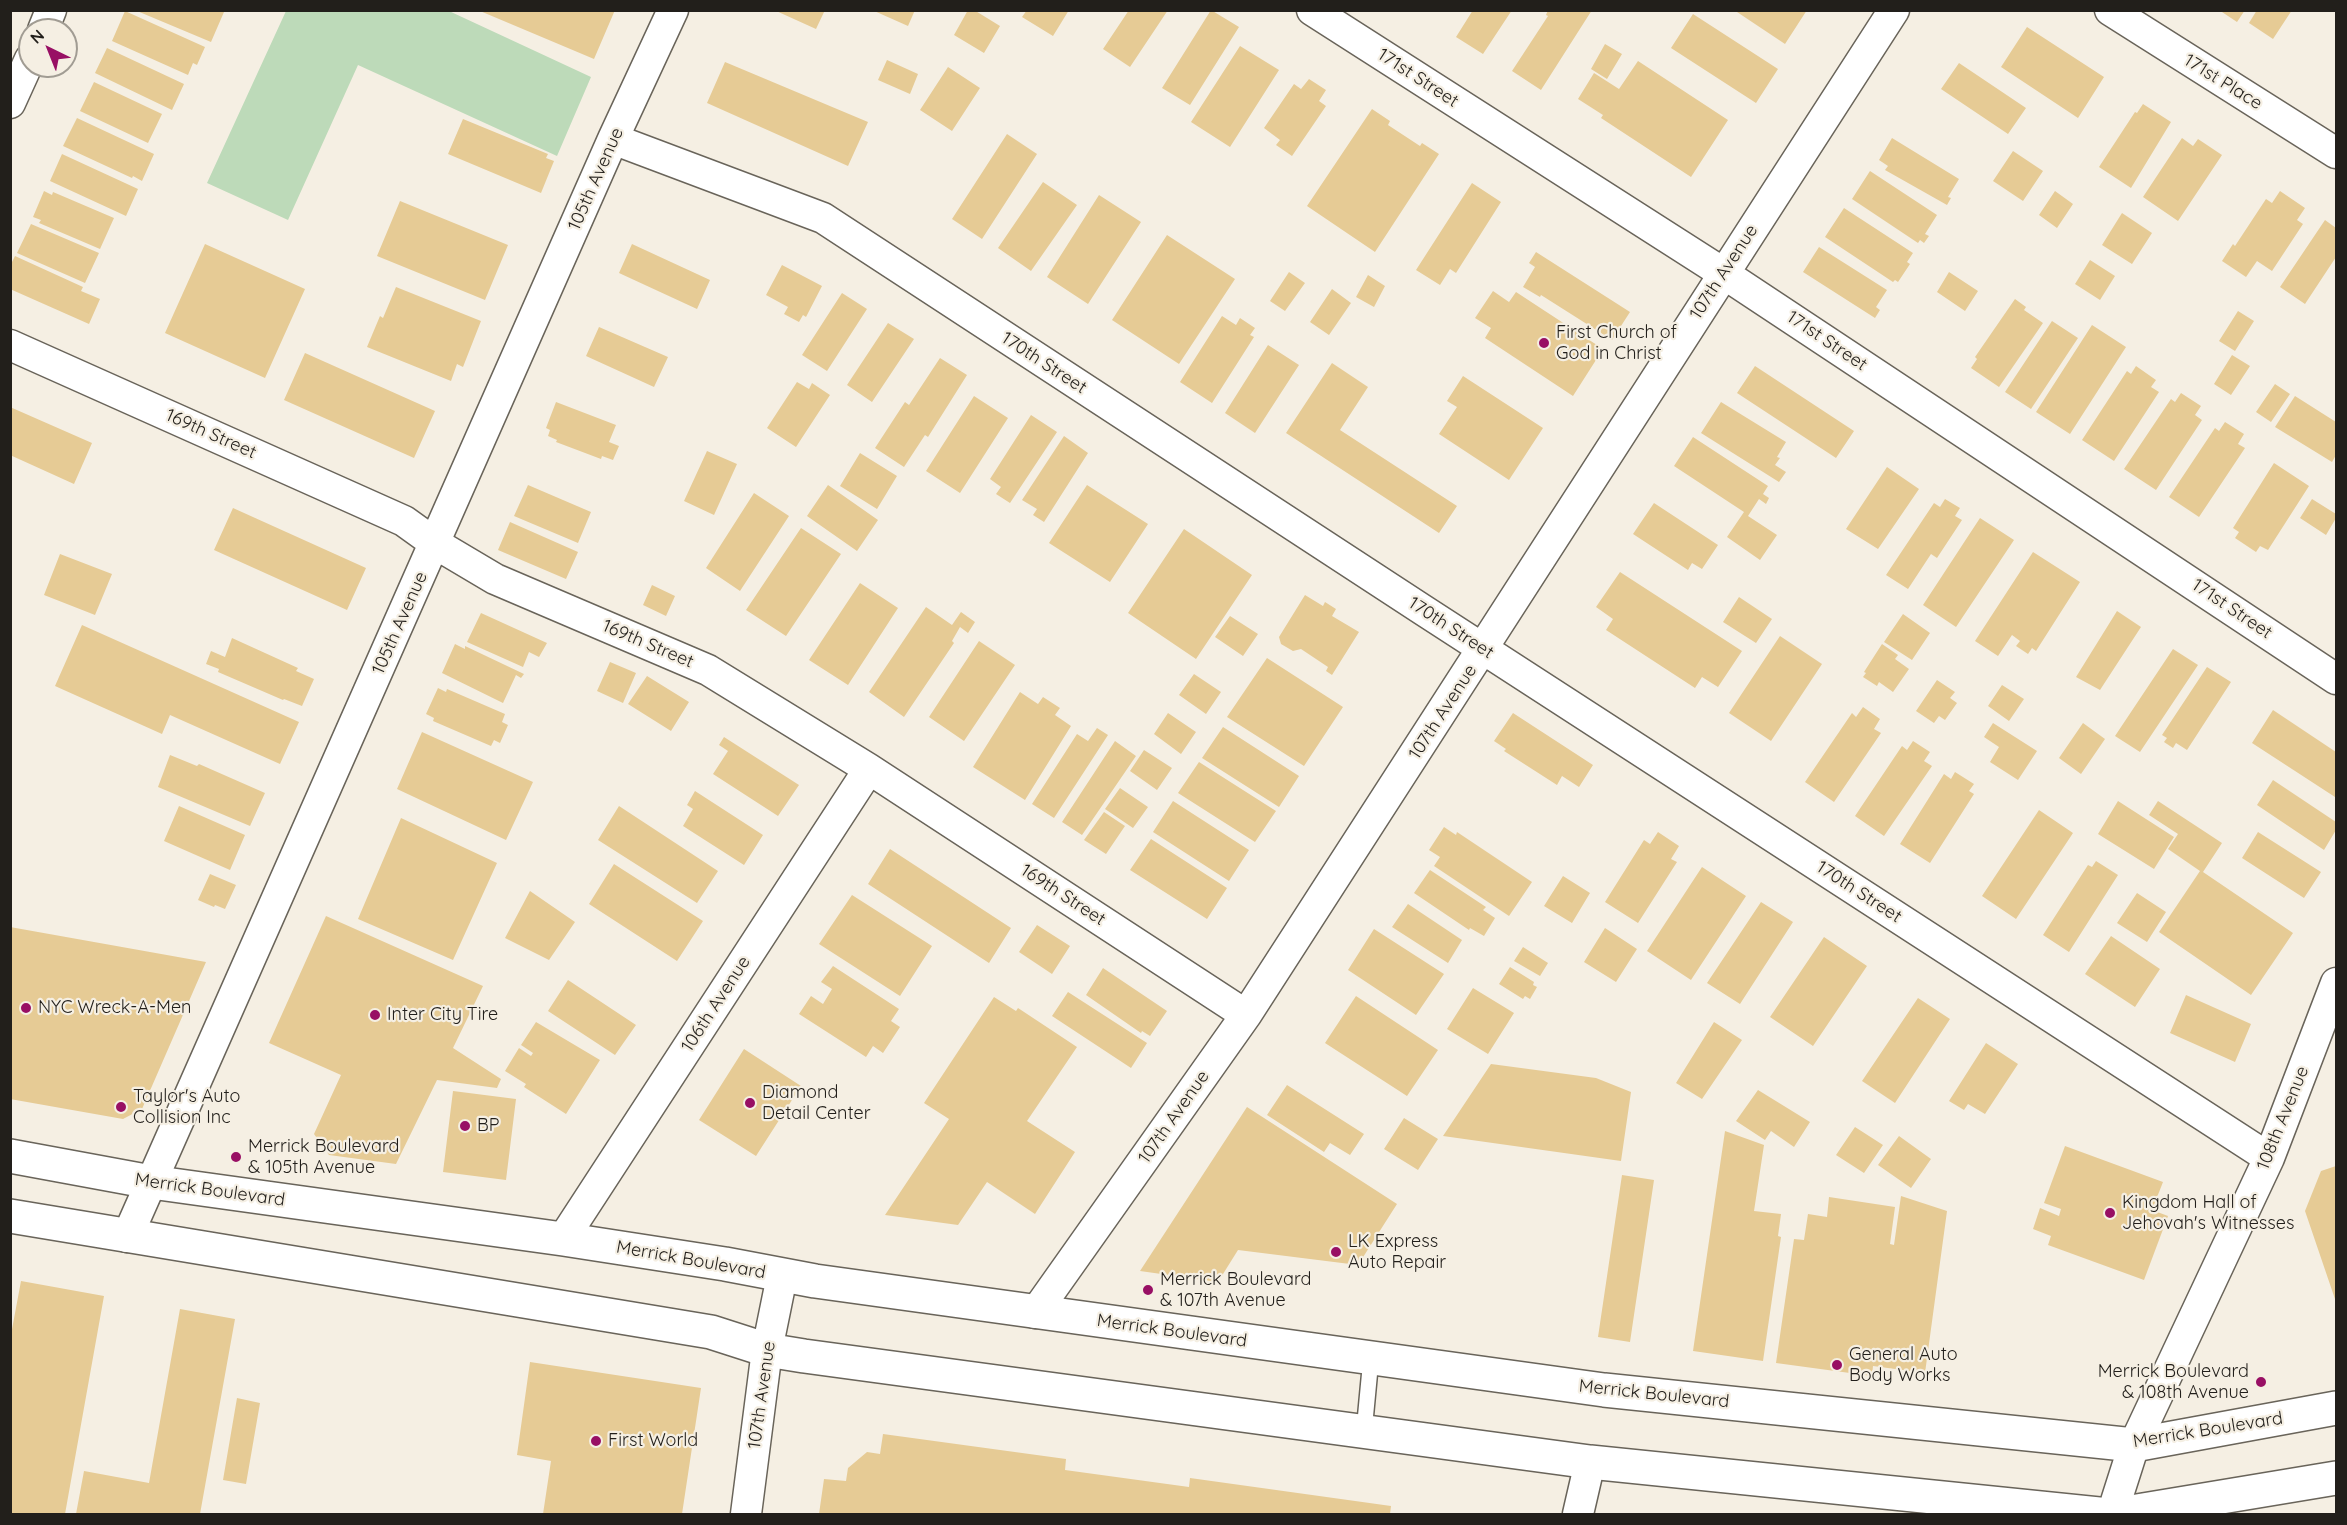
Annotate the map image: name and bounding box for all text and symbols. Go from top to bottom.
north arrow [18,18,78,78]
text: N [26,25,48,48]
street label: 171st Street [1374,44,1462,112]
street label: 171st Place [2180,49,2266,115]
street label: 105th Avenue [564,124,628,234]
street label: 107th Avenue [1685,221,1763,323]
street label: 171st Street [1783,306,1871,376]
place label: First Church of God in Christ [1556,322,1677,364]
street label: 170th Street [997,328,1091,398]
marker: First Church of God in Christ [1537,336,1551,350]
street label: 169th Street [162,404,260,464]
street label: 105th Avenue [368,568,432,678]
street label: 171st Street [2188,574,2276,644]
street label: 170th Street [1404,593,1498,663]
street label: 169th Street [599,615,697,673]
street label: 107th Avenue [1404,661,1482,763]
street label: 170th Street [1812,857,1906,927]
street label: 169th Street [1017,860,1109,930]
street label: 106th Avenue [677,952,755,1056]
place label: NYC Wreck-A-Men [38,997,192,1019]
marker: NYC Wreck-A-Men [19,1001,33,1015]
place label: Inter City Tire [387,1004,498,1026]
marker: Inter City Tire [368,1008,382,1022]
street label: 108th Avenue [2252,1063,2314,1173]
street label: 107th Avenue [1134,1066,1214,1168]
place label: Diamond Detail Center [762,1082,871,1124]
place label: Taylor's Auto Collision Inc [133,1086,240,1128]
marker: Diamond Detail Center [743,1096,757,1110]
marker: Taylor's Auto Collision Inc [114,1100,128,1114]
place label: BP [477,1115,499,1137]
marker: BP [458,1119,472,1133]
place label: Merrick Boulevard & 105th Avenue [248,1136,399,1178]
marker: Merrick Boulevard & 105th Avenue [229,1150,243,1164]
street label: Merrick Boulevard [134,1169,286,1211]
place label: Kingdom Hall of Jehovah's Witnesses [2122,1192,2294,1234]
marker: Kingdom Hall of Jehovah's Witnesses [2103,1206,2117,1220]
place label: LK Express Auto Repair [1348,1231,1446,1274]
street label: Merrick Boulevard [615,1236,767,1284]
marker: LK Express Auto Repair [1329,1245,1343,1259]
place label: Merrick Boulevard & 107th Avenue [1160,1269,1311,1312]
marker: Merrick Boulevard & 107th Avenue [1141,1283,1155,1297]
street label: Merrick Boulevard [1096,1310,1248,1352]
street label: 107th Avenue [744,1340,780,1450]
place label: General Auto Body Works [1849,1344,1958,1386]
marker: General Auto Body Works [1830,1358,1844,1372]
place label: Merrick Boulevard & 108th Avenue [2098,1361,2249,1404]
street label: Merrick Boulevard [1578,1375,1730,1413]
marker: Merrick Boulevard & 108th Avenue [2254,1375,2268,1389]
street label: Merrick Boulevard [2132,1407,2284,1453]
place label: First World [608,1430,698,1452]
marker: First World [589,1434,603,1448]

